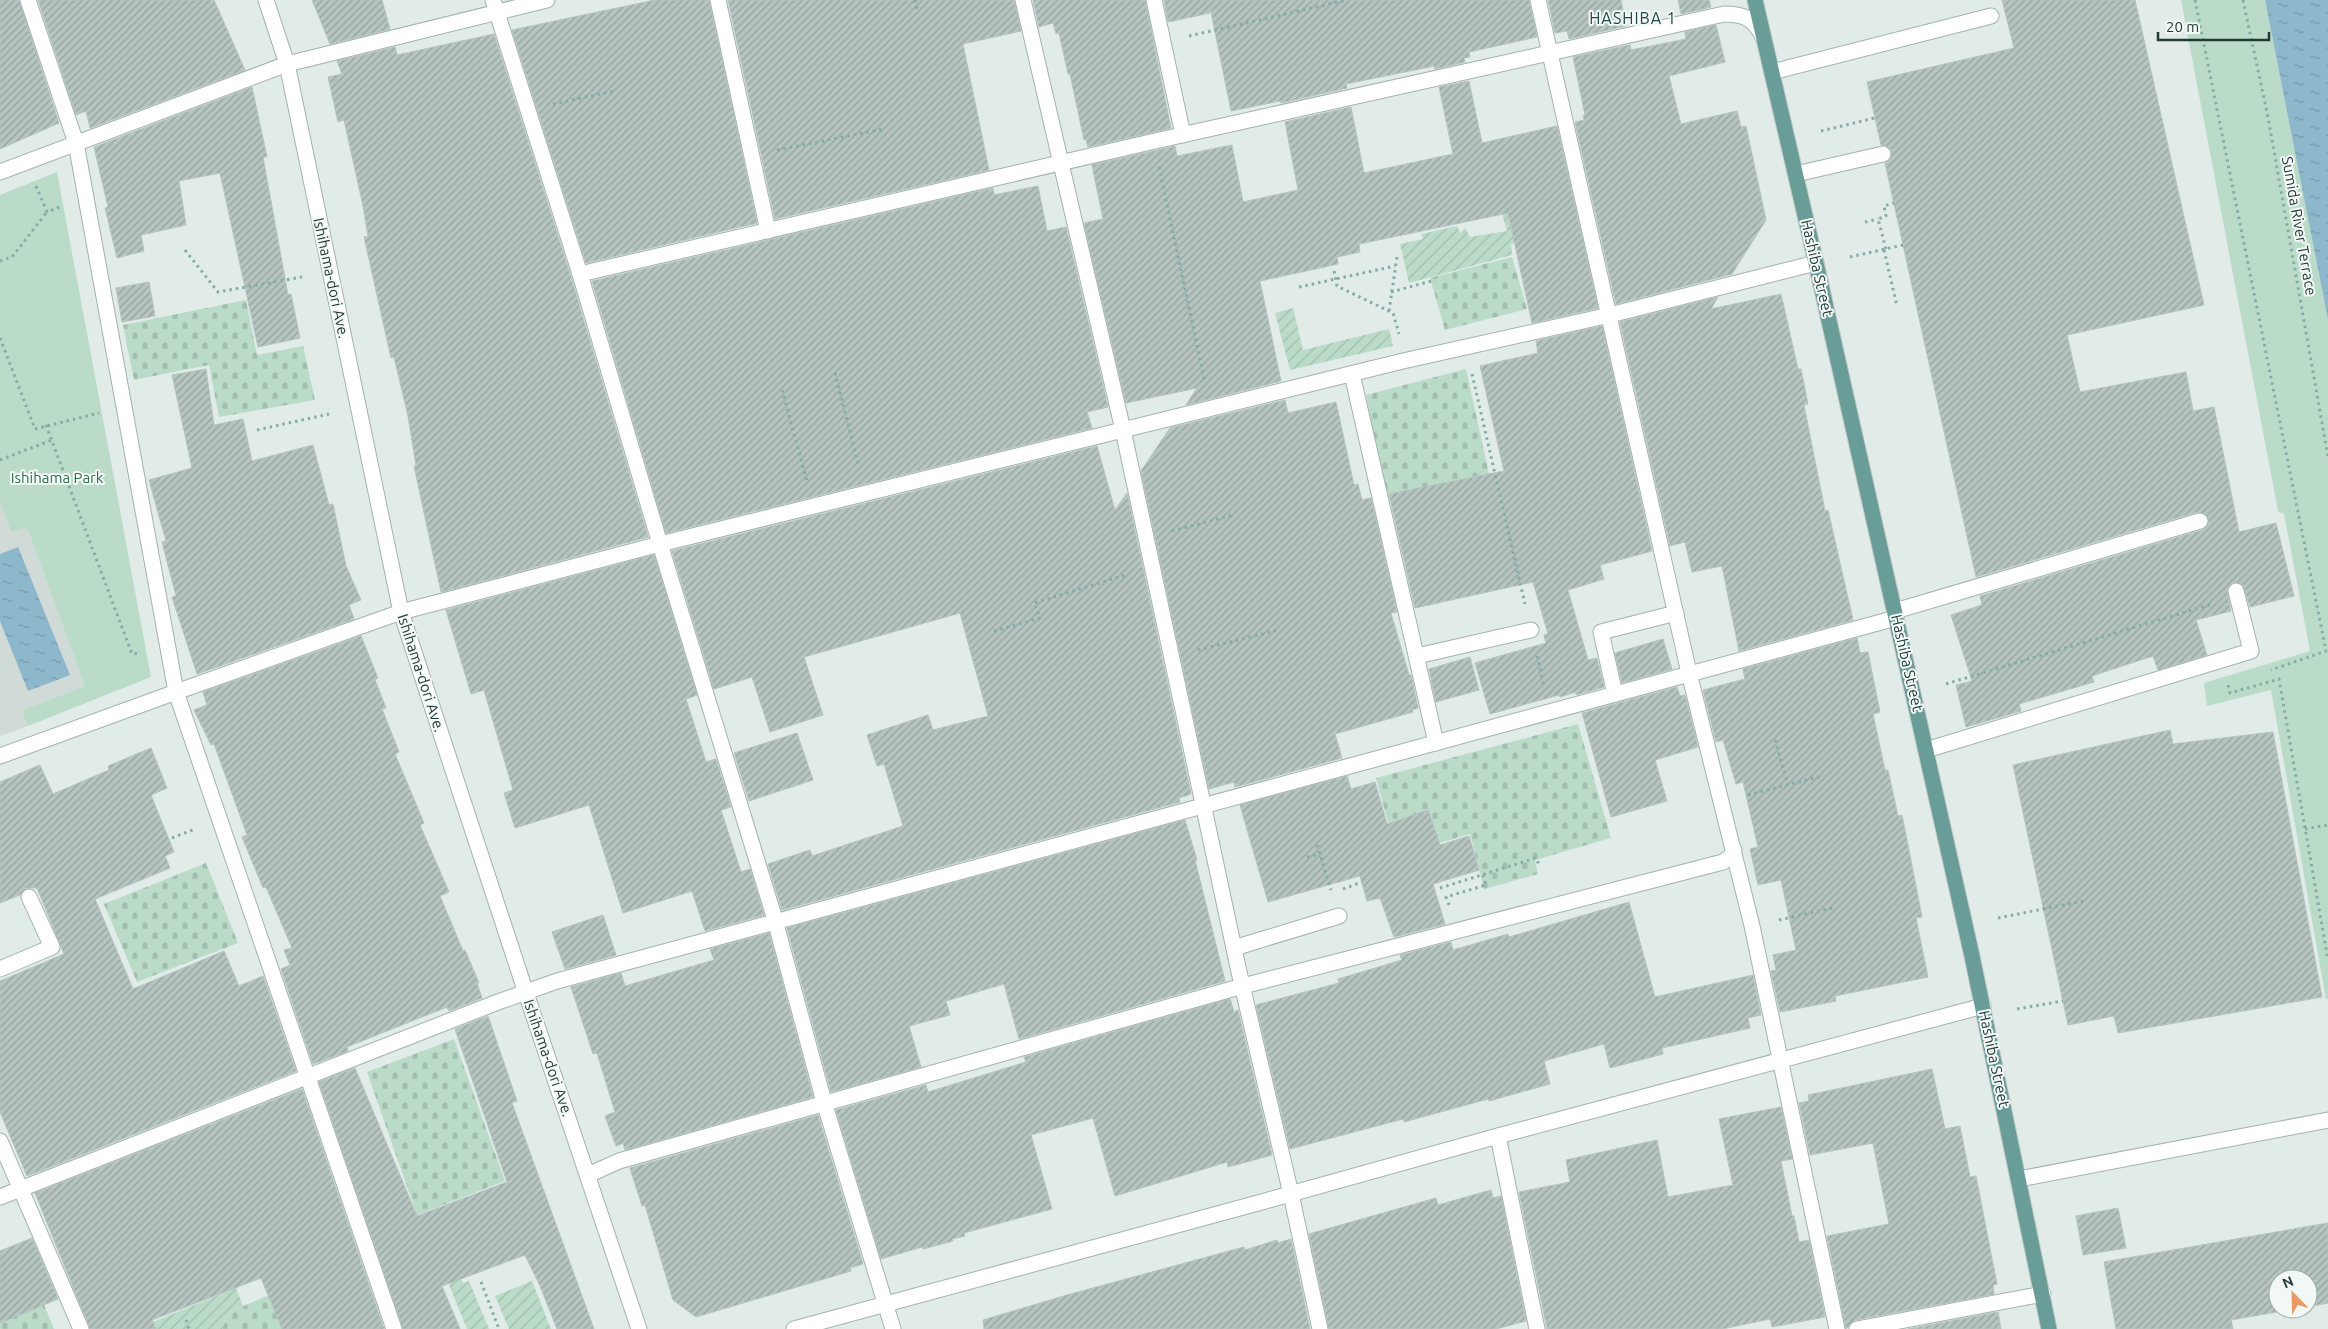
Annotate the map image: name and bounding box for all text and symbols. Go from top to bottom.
district label: HASHIBA 1 [1589,9,1677,27]
scale bar [2158,10,2269,42]
text: 20 m [2166,18,2199,35]
street label: Sumida River Terrace [2279,155,2320,297]
street label: Ishihama-dori Ave. [310,216,353,340]
street label: Hashiba Street [1798,218,1837,318]
park label: Ishihama Park [11,469,104,486]
street label: Ishihama-dori Ave. [394,612,449,734]
street label: Hashiba Street [1888,613,1927,713]
street label: Ishihama-dori Ave. [520,997,577,1119]
street label: Hashiba Street [1976,1009,2013,1109]
north arrow [2268,1269,2318,1319]
text: N [2280,1273,2296,1291]

